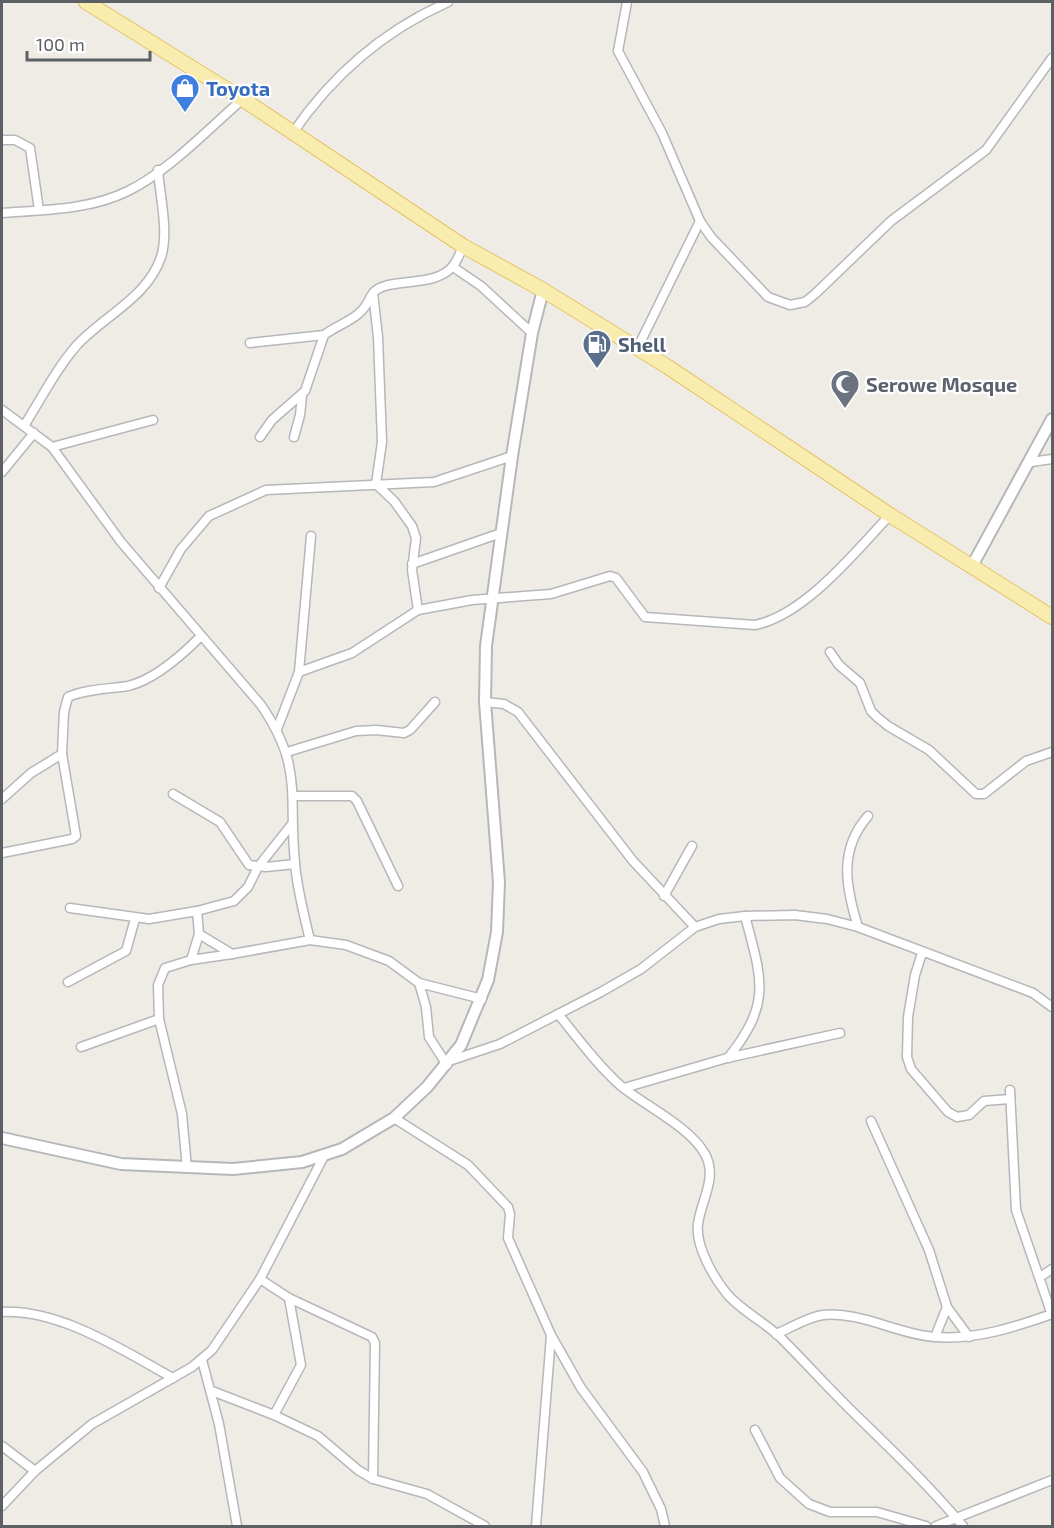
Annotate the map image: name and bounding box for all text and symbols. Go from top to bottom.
scale bar [27,24,150,62]
text: 100 m [36,33,85,55]
shop icon: Toyota [169,72,201,114]
place label: Toyota [206,76,270,101]
fuel station icon: Shell [581,328,613,370]
place label: Shell [618,332,667,356]
mosque icon: Serowe Mosque [829,368,861,410]
place label: Serowe Mosque [866,372,1017,396]

